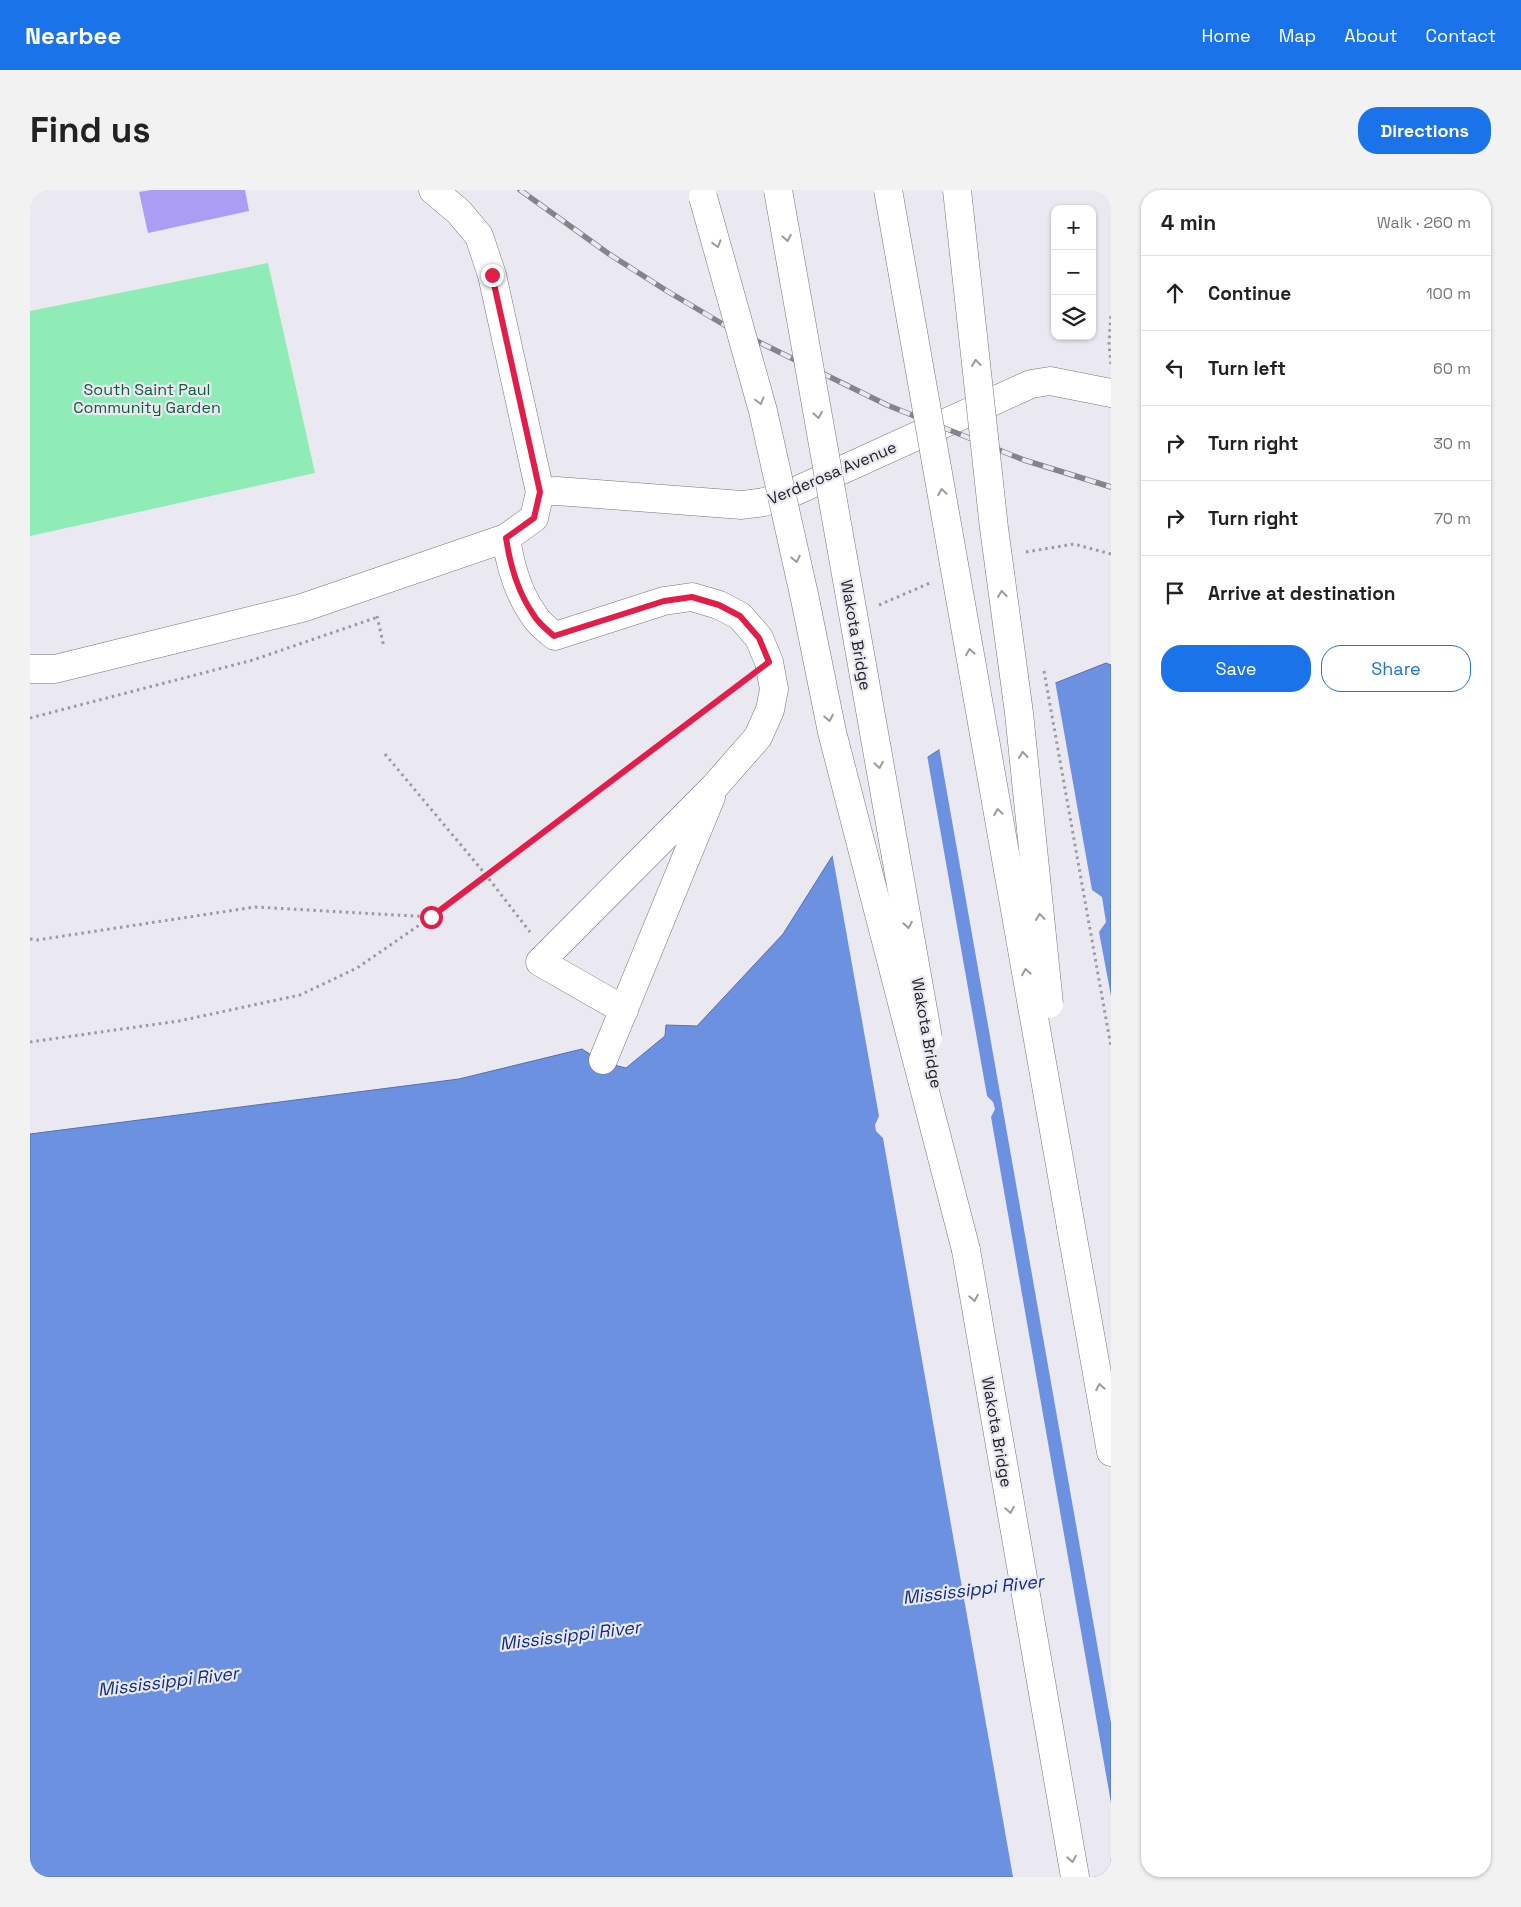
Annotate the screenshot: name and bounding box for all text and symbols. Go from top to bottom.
text: Nearbee [25,20,121,51]
text: Home [1202,24,1251,47]
text: Map [1279,24,1316,47]
text: About [1344,24,1398,47]
text: Contact [1426,24,1496,47]
button: Directions [1358,107,1491,154]
text: Find us [30,108,151,152]
map controls [1051,205,1096,340]
button: + [1051,205,1096,250]
text: 4 min [1161,209,1216,236]
text: Walk · 260 m [1377,212,1471,233]
one-way arrow [781,234,791,242]
one-way arrow [711,239,721,248]
button: − [1051,250,1096,295]
route end [481,264,504,287]
icon: ahead [1161,279,1189,307]
text: Continue [1208,281,1291,306]
text: 100 m [1426,283,1471,304]
button: layers [1051,295,1096,340]
icon: left [1161,354,1189,382]
text: Turn left [1208,356,1286,381]
text: 60 m [1433,358,1471,379]
one-way arrow [971,359,982,367]
park label: South Saint Paul Community Garden [73,379,221,418]
one-way arrow [754,396,765,405]
one-way arrow [812,411,822,420]
icon: right [1161,429,1189,457]
text: Turn right [1208,431,1298,456]
text: 30 m [1433,433,1471,454]
street label: Verderosa Avenue [764,436,900,510]
one-way arrow [937,487,947,496]
icon: right [1161,504,1189,532]
text: Turn right [1208,506,1298,531]
text: 70 m [1434,508,1471,529]
one-way arrow [790,555,801,564]
street label: Wakota Bridge [836,578,876,692]
icon: arrive [1161,579,1189,607]
text: Arrive at destination [1208,581,1396,606]
one-way arrow [998,590,1008,599]
button: Save [1161,645,1311,692]
button: Share [1321,645,1471,692]
one-way arrow [965,647,975,656]
one-way arrow [823,714,834,723]
one-way arrow [1018,751,1029,759]
one-way arrow [874,761,884,769]
one-way arrow [994,807,1004,816]
route start [420,906,443,929]
one-way arrow [1035,913,1046,921]
one-way arrow [902,921,912,929]
one-way arrow [1022,967,1032,976]
street label: Wakota Bridge [907,976,947,1090]
one-way arrow [968,1293,978,1302]
street label: Wakota Bridge [977,1375,1017,1489]
one-way arrow [1095,1383,1105,1392]
one-way arrow [1005,1505,1015,1514]
water label: Mississippi River [901,1569,1047,1609]
water label: Mississippi River [498,1615,644,1655]
water label: Mississippi River [96,1661,242,1701]
one-way arrow [1066,1854,1076,1863]

